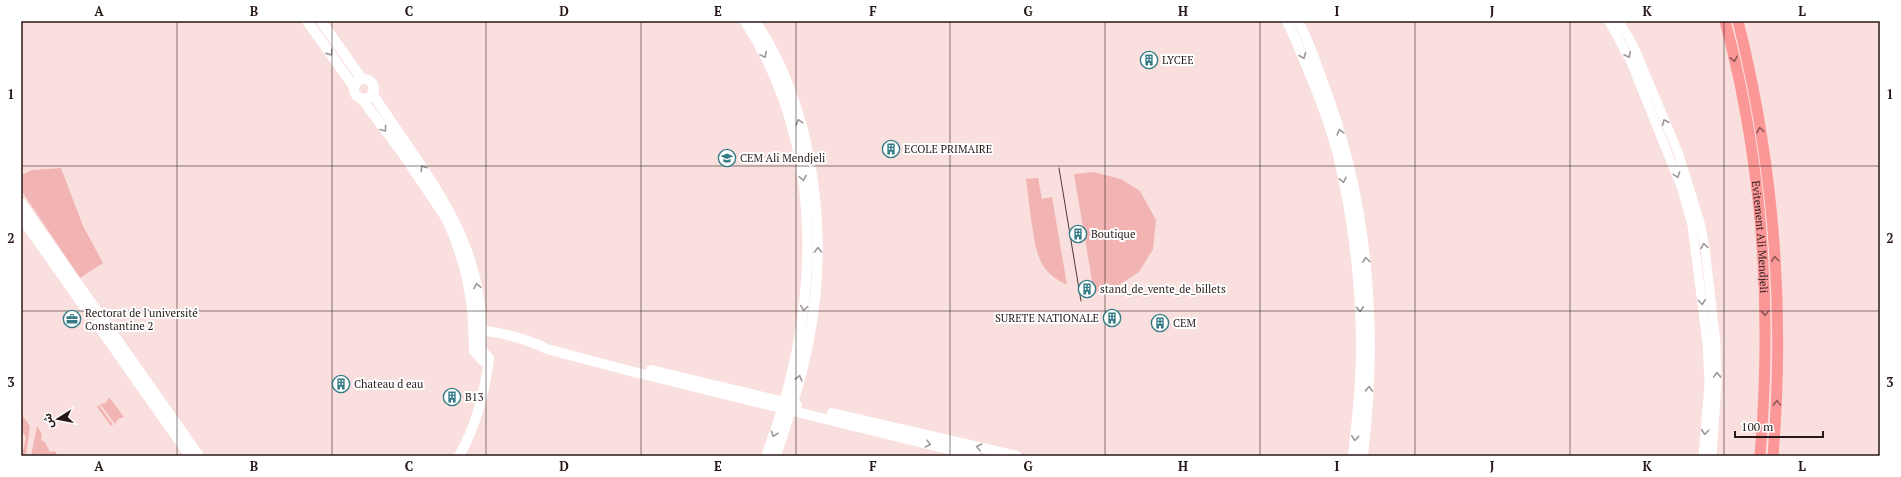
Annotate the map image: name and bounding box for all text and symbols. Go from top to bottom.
text: A [94,2,104,20]
text: B [250,2,258,20]
text: C [405,2,413,20]
text: D [559,2,569,20]
text: E [714,2,722,20]
text: F [869,2,877,20]
text: G [1023,2,1033,20]
text: H [1178,2,1188,20]
text: I [1335,2,1340,20]
text: J [1490,2,1495,20]
text: K [1642,2,1652,20]
text: L [1798,2,1806,20]
one-way arrow [325,49,333,56]
building icon: LYCEE [1139,50,1159,70]
one-way arrow [759,51,767,58]
one-way arrow [1623,51,1631,58]
one-way arrow [1298,52,1306,60]
place label: LYCEE [1162,53,1194,67]
one-way arrow [1730,56,1738,62]
text: 1 [7,85,15,103]
text: 1 [1886,85,1894,103]
one-way arrow [795,119,804,126]
one-way arrow [1662,119,1670,126]
one-way arrow [379,125,387,132]
one-way arrow [1757,127,1765,133]
one-way arrow [1336,129,1345,136]
building icon: ECOLE PRIMAIRE [881,139,901,159]
place label: ECOLE PRIMAIRE [904,142,992,156]
school or university icon: CEM Ali Mendjeli [717,148,737,168]
place label: CEM Ali Mendjeli [740,151,825,165]
one-way arrow [421,166,428,173]
one-way arrow [1672,172,1680,179]
one-way arrow [798,175,807,182]
one-way arrow [1338,177,1346,183]
street label: Evitement Ali Mendjeli [1749,180,1771,293]
building icon: Boutique [1068,224,1088,244]
place label: Boutique [1091,227,1136,241]
text: 2 [7,229,15,247]
text: 2 [1886,229,1894,247]
one-way arrow [1700,243,1709,249]
one-way arrow [814,247,822,253]
one-way arrow [1771,256,1780,262]
one-way arrow [1362,257,1371,263]
building icon: stand_de_vente_de_billets [1077,279,1097,299]
place label: stand_de_vente_de_billets [1100,282,1226,296]
one-way arrow [473,283,481,289]
one-way arrow [1697,299,1706,305]
one-way arrow [800,305,809,311]
place label: Rectorat de l'université Constantine 2 [85,306,198,333]
one-way arrow [1356,306,1364,312]
building icon: SURETE NATIONALE [1102,308,1122,328]
office icon: Rectorat de l'université Constantine 2 [62,309,82,329]
one-way arrow [1761,310,1770,316]
place label: SURETE NATIONALE [995,311,1099,325]
building icon: CEM [1150,313,1170,333]
place label: CEM [1173,316,1196,330]
one-way arrow [1713,372,1721,378]
text: 3 [7,373,15,391]
text: 3 [1886,373,1894,391]
building icon: Chateau d eau [331,374,351,394]
one-way arrow [794,375,803,382]
place label: Chateau d eau [354,377,424,391]
one-way arrow [1365,386,1373,392]
building icon: B13 [442,387,462,407]
place label: B13 [465,390,484,404]
north arrow [38,399,78,439]
one-way arrow [1773,400,1781,406]
text: ش [40,412,56,430]
scale bar [1735,413,1823,439]
text: 100 m [1741,419,1774,434]
one-way arrow [1701,429,1710,435]
one-way arrow [770,431,779,438]
one-way arrow [1350,435,1359,441]
one-way arrow [924,439,931,448]
one-way arrow [976,444,982,452]
text: A [94,457,104,475]
text: B [250,457,258,475]
text: C [405,457,413,475]
text: D [559,457,569,475]
text: E [714,457,722,475]
text: F [869,457,877,475]
text: G [1023,457,1033,475]
text: H [1178,457,1188,475]
text: I [1335,457,1340,475]
text: J [1490,457,1495,475]
text: K [1642,457,1652,475]
text: L [1798,457,1806,475]

